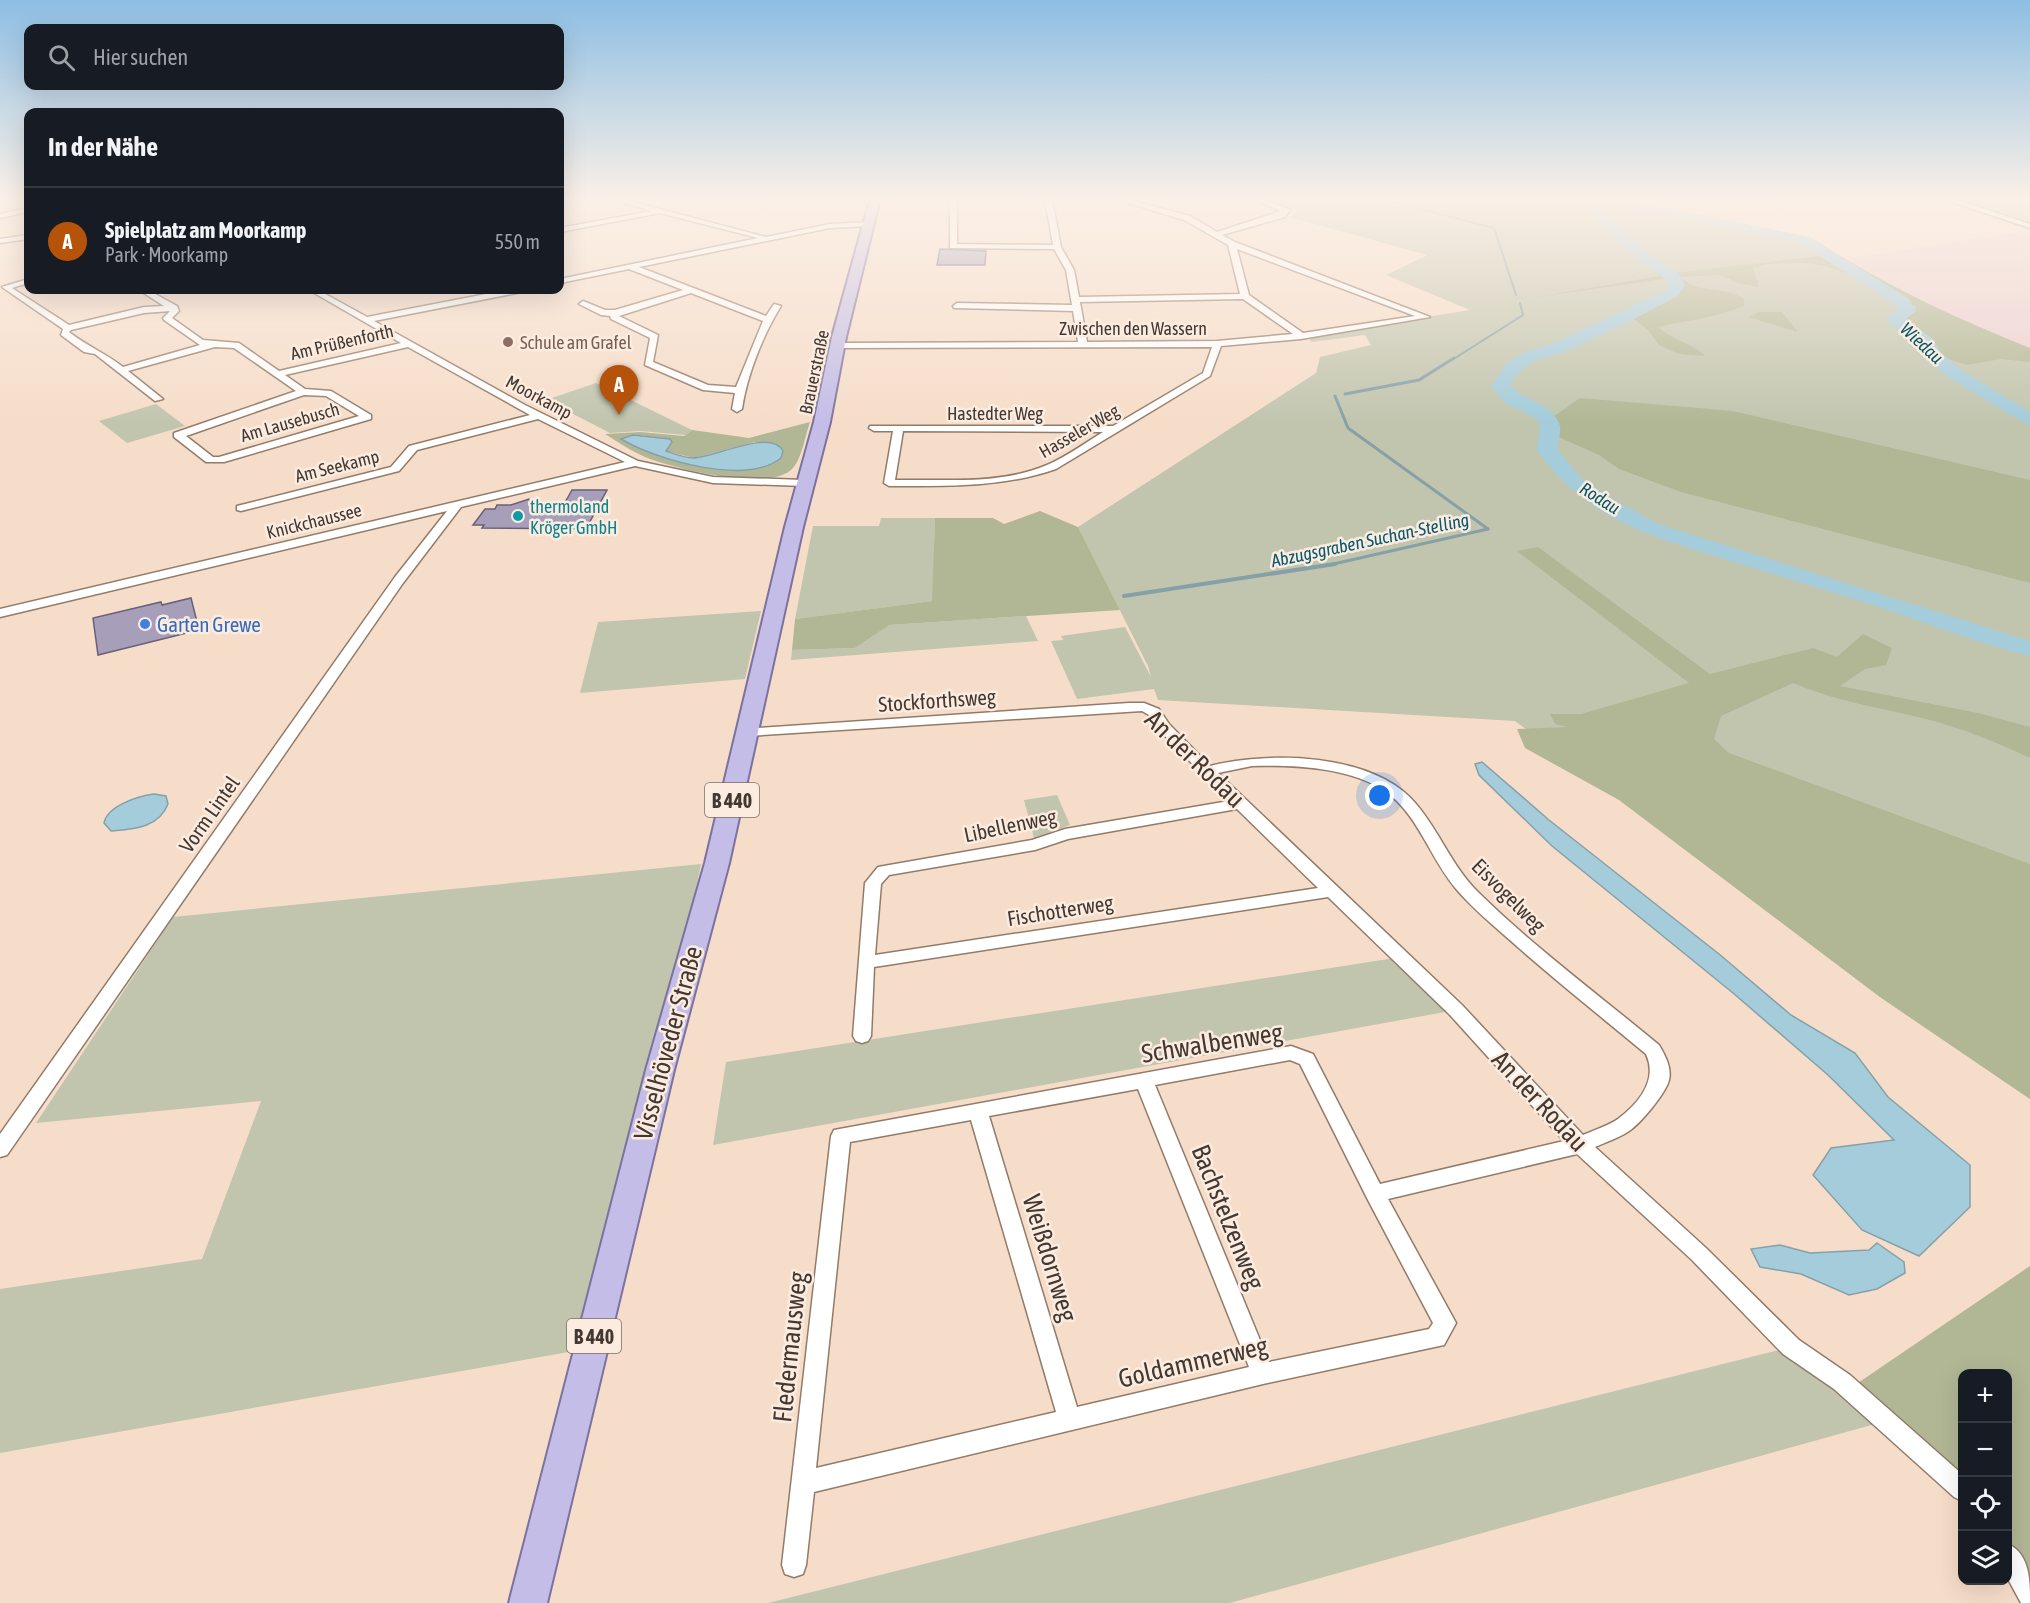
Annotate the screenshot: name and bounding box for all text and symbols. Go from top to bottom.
search box [24,24,564,90]
icon: search [45,41,78,74]
text: Hier suchen [93,44,188,70]
text: In der Nähe [48,132,158,162]
text: Spielplatz am Moorkamp [105,217,306,243]
text: A [63,230,72,253]
text: 550 m [495,230,540,253]
text: Park · Moorkamp [105,243,228,266]
street label: Zwischen den Wassern [1059,318,1207,339]
water label: Wiedau [1896,318,1948,368]
street label: Am Prüßenforth [289,320,395,364]
street label: Brauerstraße [795,328,833,416]
place label: Schule am Grafel [520,332,632,353]
marker: Schule am Grafel [501,335,515,349]
pin: A [600,366,638,415]
street label: Moorkamp [502,371,576,423]
street label: Am Lausebusch [238,398,342,446]
street label: Hasseler Weg [1035,400,1123,462]
street label: Hastedter Weg [947,403,1043,424]
street label: Am Seekamp [293,445,381,487]
water label: Rodau [1576,478,1624,518]
place label: thermoland Kröger GmbH [530,496,617,538]
street label: Knickchaussee [264,499,364,543]
marker: thermoland Kröger GmbH [511,509,525,523]
water label: Abzugsgraben Suchan-Stelling [1268,509,1471,571]
place label: Garten Grewe [157,612,261,636]
marker: Garten Grewe [138,617,152,631]
street label: Stockforthsweg [877,684,997,716]
street label: An der Rodau [1139,704,1251,814]
street label: Vorm Lintel [174,771,244,857]
your location [1365,781,1394,810]
road number: B 440 [705,783,759,817]
street label: Libellenweg [962,803,1058,847]
street label: Eisvogelweg [1467,853,1551,937]
street label: Fischotterweg [1005,890,1115,930]
street label: Visselhöveder Straße [628,943,708,1143]
street label: Schwalbenweg [1139,1017,1285,1069]
street label: An der Rodau [1486,1045,1594,1157]
street label: Bachstelzenweg [1185,1140,1271,1295]
street label: Weißdornweg [1016,1191,1084,1326]
street label: Fledermausweg [767,1269,813,1424]
road number: B 440 [567,1319,621,1353]
street label: Goldammerweg [1115,1330,1271,1394]
map controls [1958,1369,2012,1585]
button: + [1958,1369,2012,1423]
button: − [1958,1423,2012,1477]
button: locate [1958,1477,2012,1531]
button: layers [1958,1531,2012,1585]

